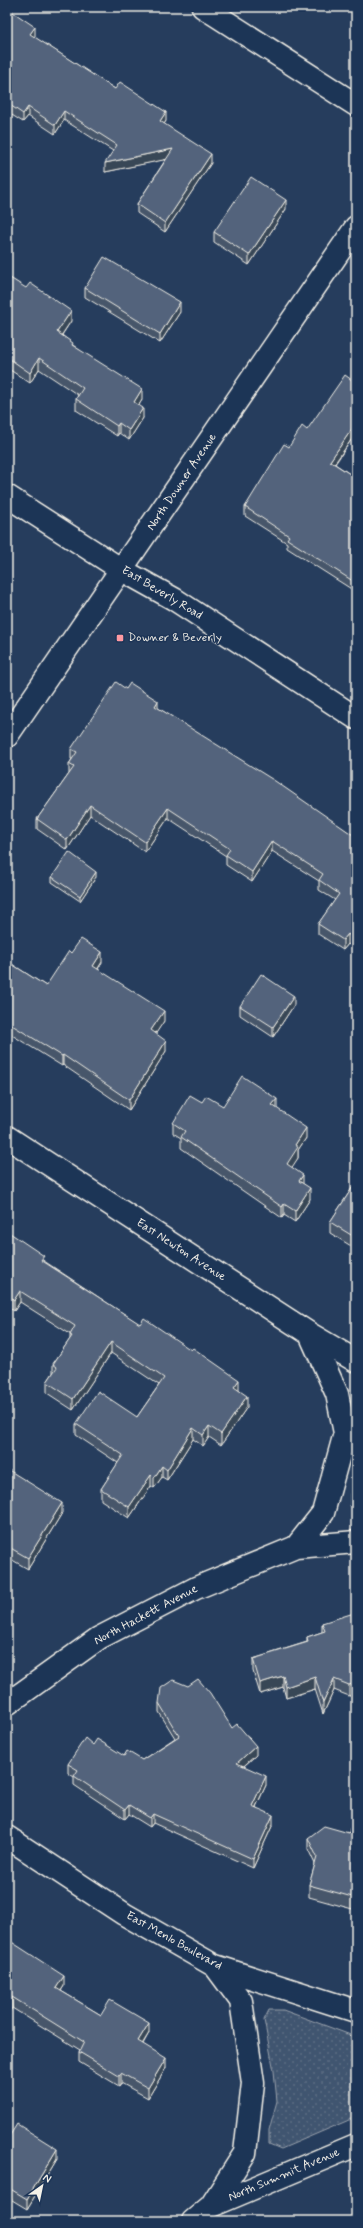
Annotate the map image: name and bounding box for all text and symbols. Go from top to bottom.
street label: North Downer Avenue [143,430,221,534]
street label: East Beverly Road [119,562,205,624]
place label: Downer & Beverly [128,630,222,646]
marker: Downer & Beverly [115,633,125,643]
street label: East Newton Avenue [133,1215,229,1285]
street label: North Hackett Avenue [91,1581,201,1649]
street label: East Menlo Boulevard [123,1908,225,1974]
street label: North Summit Avenue [226,2144,342,2206]
north arrow [22,2166,62,2206]
text: N [40,2171,54,2186]

